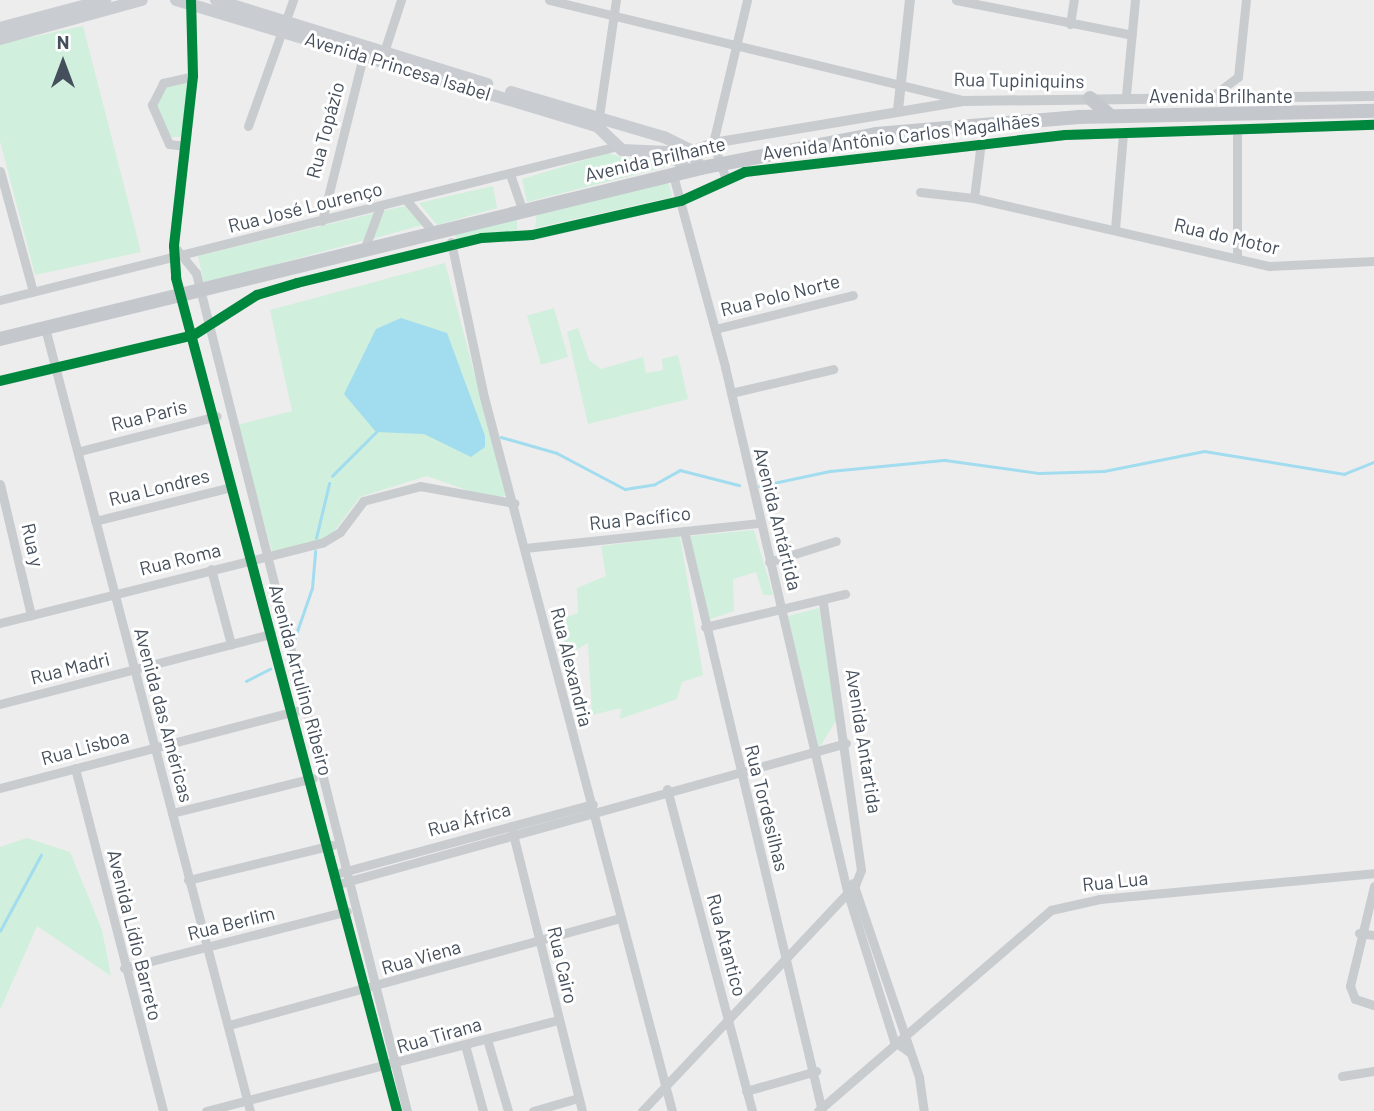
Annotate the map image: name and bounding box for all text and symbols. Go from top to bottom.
street label: Avenida Princesa Isabel [302,27,494,105]
north arrow [28,28,98,98]
text: N [57,30,69,53]
street label: Rua Tupiniquins [953,67,1085,93]
street label: Rua Topázio [301,79,349,181]
street label: Avenida Brilhante [1149,85,1293,107]
street label: Avenida Antônio Carlos Magalhães [761,108,1041,164]
street label: Avenida Brilhante [582,132,728,186]
street label: Rua José Lourenço [225,177,385,237]
street label: Rua do Motor [1172,213,1282,259]
street label: Rua Polo Norte [718,269,842,321]
street label: Rua Paris [109,395,189,435]
street label: Avenida Antártida [749,445,807,593]
street label: Rua Londres [106,463,212,511]
street label: Rua Pacífico [588,501,692,535]
street label: Rua y [17,521,49,569]
street label: Rua Roma [137,538,223,580]
street label: Avenida Artulino Ribeiro [265,582,337,778]
street label: Rua Alexandria [546,605,598,729]
street label: Avenida das Américas [130,625,198,805]
street label: Rua Madri [28,647,112,689]
street label: Avenida Antartida [841,667,887,815]
street label: Rua Lisboa [38,724,132,770]
street label: Rua Tordesilhas [740,742,794,874]
street label: Rua África [425,797,513,841]
street label: Avenida Lídio Barreto [103,847,167,1023]
street label: Rua Lua [1081,866,1149,896]
street label: Rua Atantico [702,891,752,999]
street label: Rua Berlim [185,901,277,945]
street label: Rua Cairo [543,924,583,1006]
street label: Rua Viena [379,935,463,979]
street label: Rua Tirana [394,1012,484,1058]

